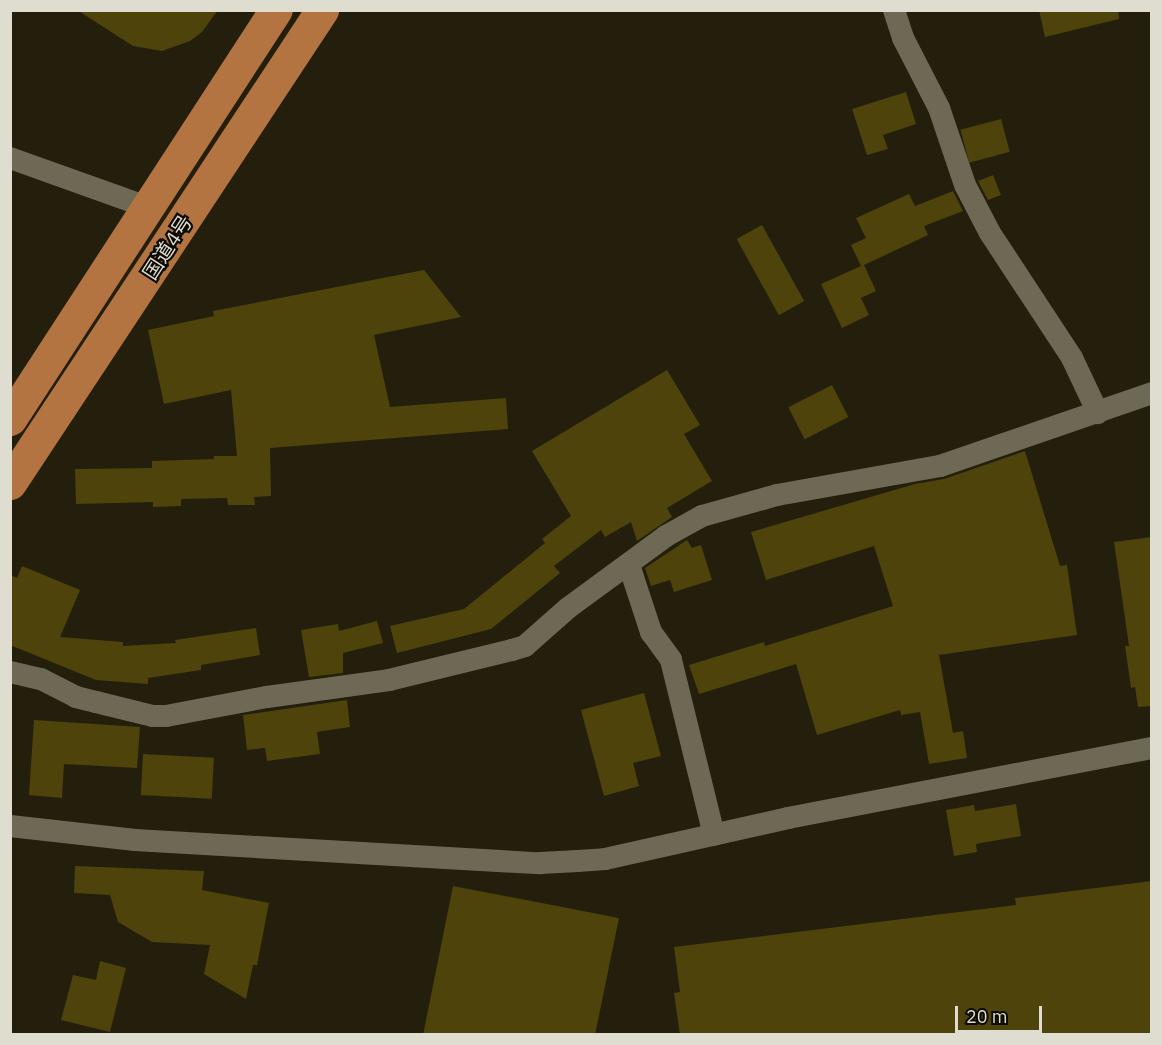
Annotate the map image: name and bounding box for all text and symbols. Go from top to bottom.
street label: 国道4号 [137,210,197,284]
scale bar [958,994,1045,1032]
text: 20 m [966,1005,1008,1028]

